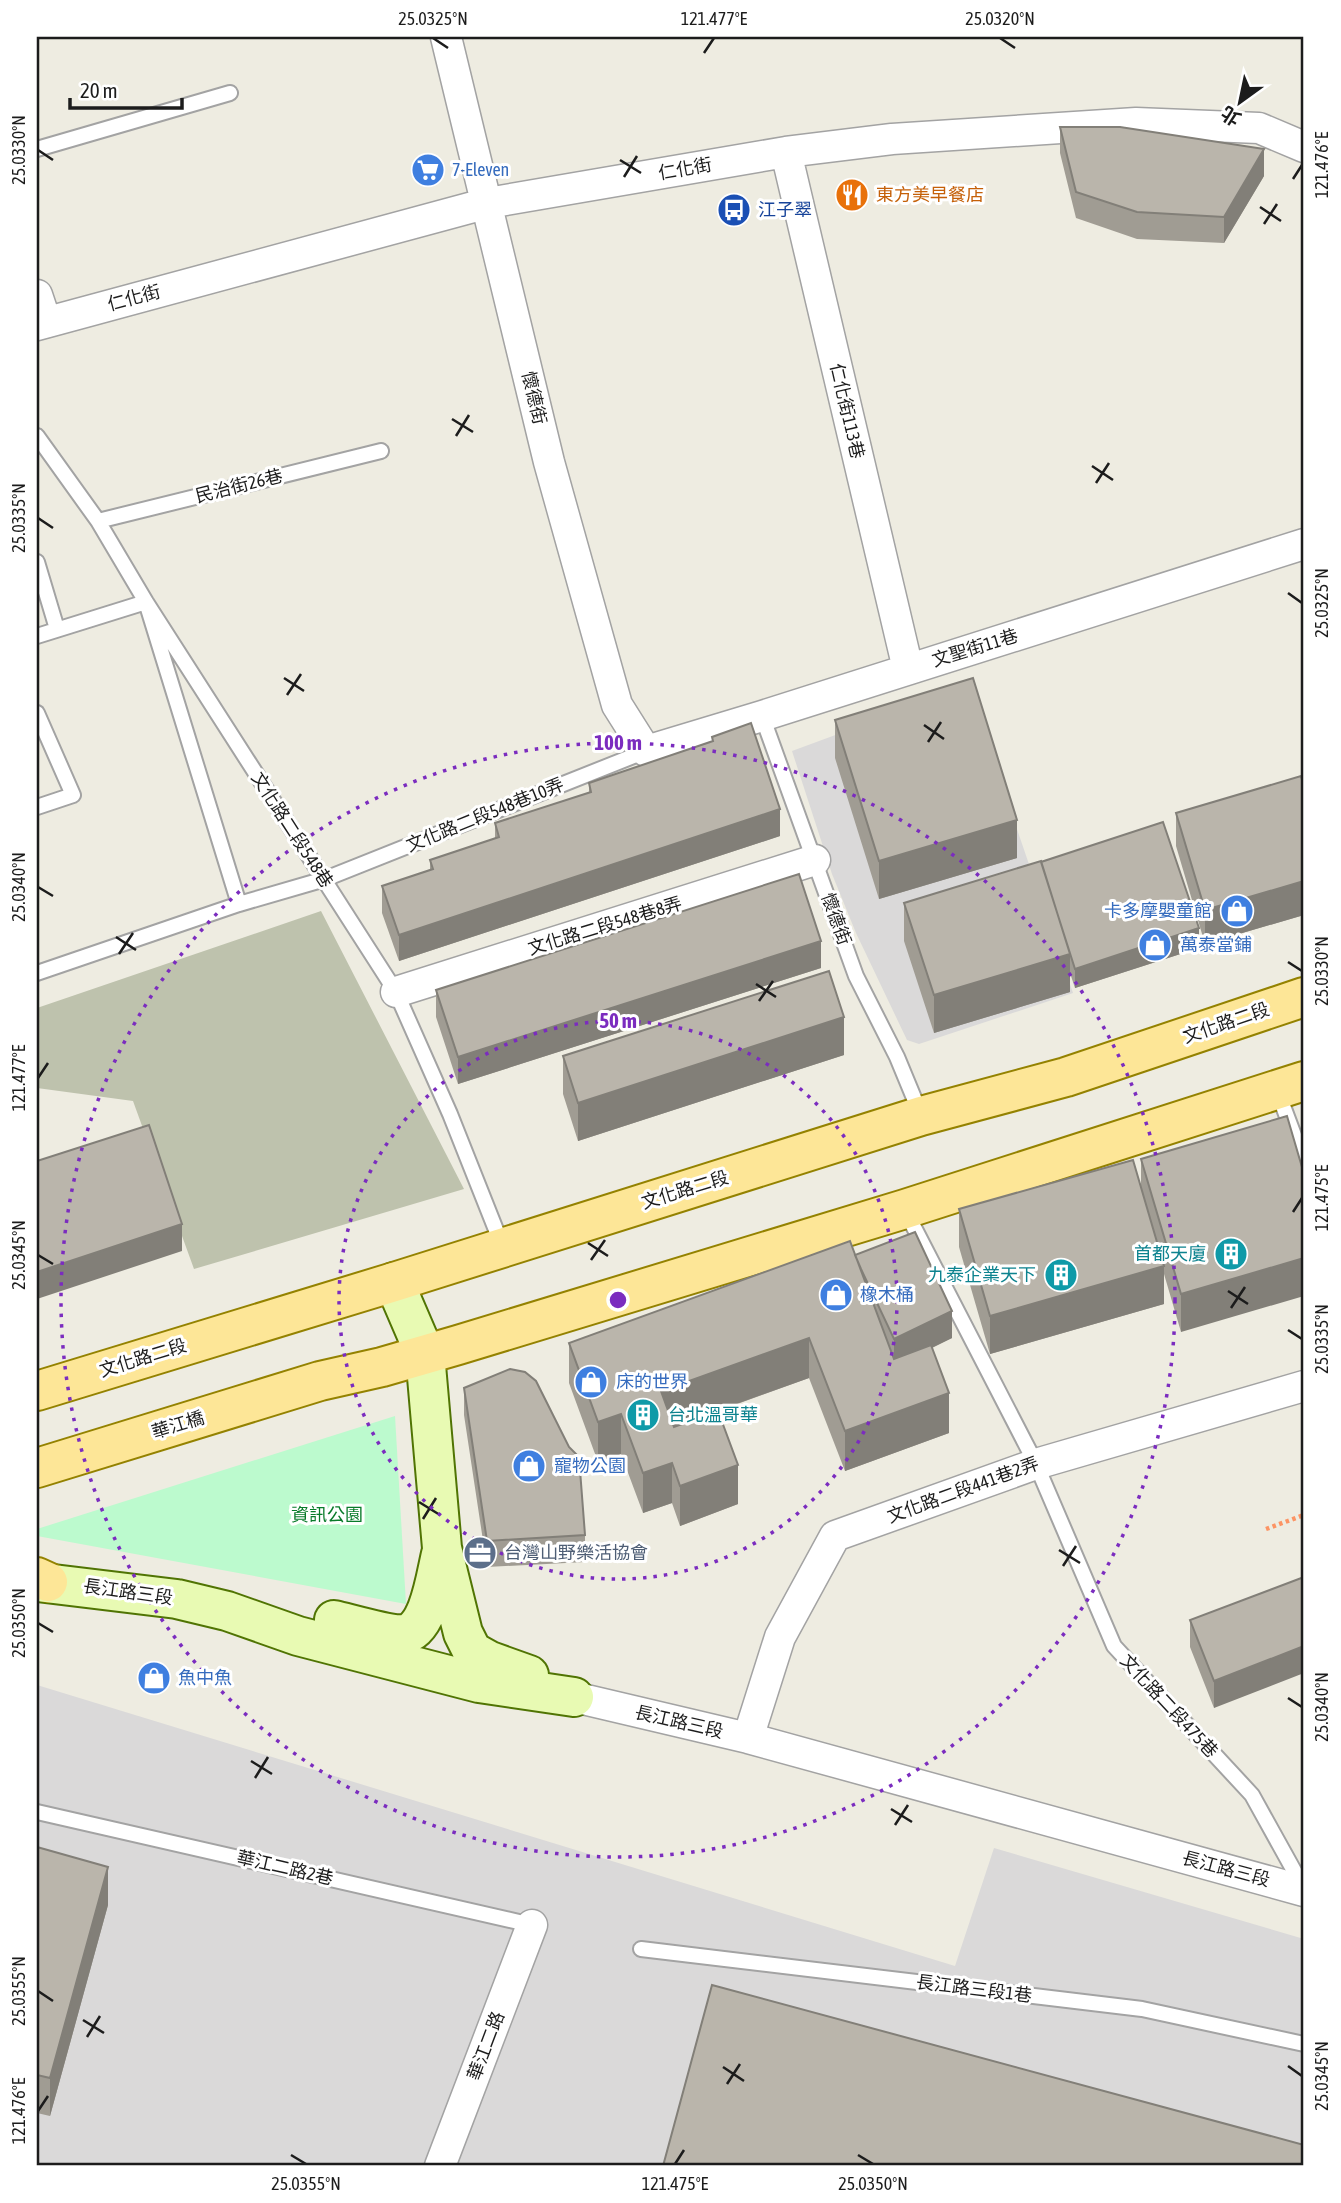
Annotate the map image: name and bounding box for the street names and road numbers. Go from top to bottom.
street label: 仁化街 [657,153,713,184]
street label: 仁化街 [105,280,163,315]
street label: 仁化街113巷 [826,361,869,461]
street label: 懷德街 [518,369,551,427]
street label: 民治街26巷 [193,465,285,506]
street label: 文聖街11巷 [929,624,1020,671]
street label: 文化路二段548巷 [247,768,338,891]
street label: 文化路二段548巷10弄 [403,773,567,856]
street label: 懷德街 [817,890,856,948]
street label: 文化路二段548巷8弄 [525,892,684,959]
street label: 文化路二段 [1180,998,1272,1047]
street label: 文化路二段 [639,1166,731,1213]
street label: 文化路二段 [97,1334,189,1381]
street label: 華江橋 [149,1407,207,1442]
street label: 文化路二段441巷2弄 [884,1452,1042,1527]
street label: 長江路三段 [82,1575,174,1608]
street label: 文化路二段475巷 [1116,1650,1223,1762]
street label: 長江路三段 [633,1701,725,1742]
street label: 華江二路2巷 [235,1846,335,1889]
street label: 長江路三段 [1180,1847,1272,1890]
street label: 長江路三段1巷 [915,1971,1033,2006]
street label: 華江二路 [463,2008,508,2083]

